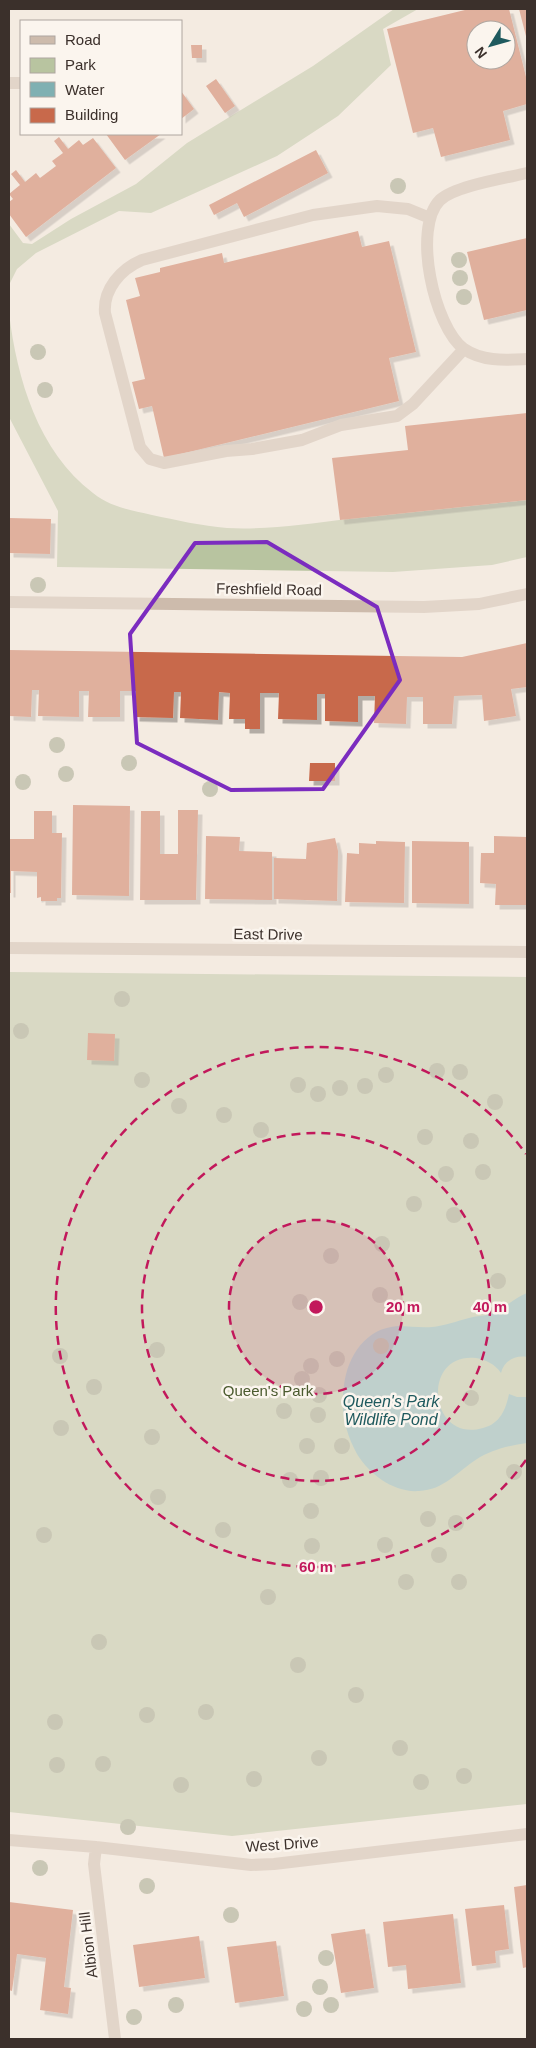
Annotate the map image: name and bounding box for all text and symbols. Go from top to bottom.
legend [20,20,182,135]
north arrow [466,20,516,70]
text: Road [65,31,101,48]
text: N [471,44,490,62]
text: Park [65,56,96,73]
text: Water [65,81,104,98]
text: Building [65,106,118,123]
street label: Freshfield Road [216,580,322,598]
street label: East Drive [233,925,303,943]
centre of rings [307,1298,325,1316]
text: 20 m [386,1298,420,1315]
text: 40 m [473,1298,507,1315]
park label: Queen's Park [223,1382,314,1399]
water label: Queen's Park Wildlife Pond [343,1393,440,1428]
text: 60 m [299,1558,333,1575]
street label: West Drive [245,1833,319,1855]
street label: Albion Hill [75,1911,101,1979]

